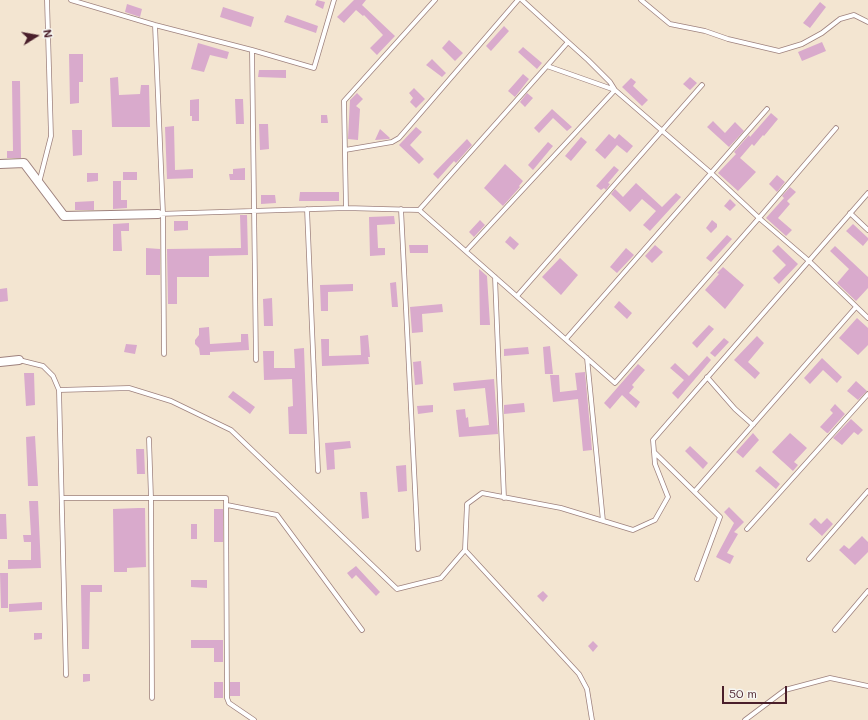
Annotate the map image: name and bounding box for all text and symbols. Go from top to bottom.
north arrow [16,16,56,56]
text: N [40,28,56,39]
scale bar [724,678,789,704]
text: 50 m [729,685,757,701]

